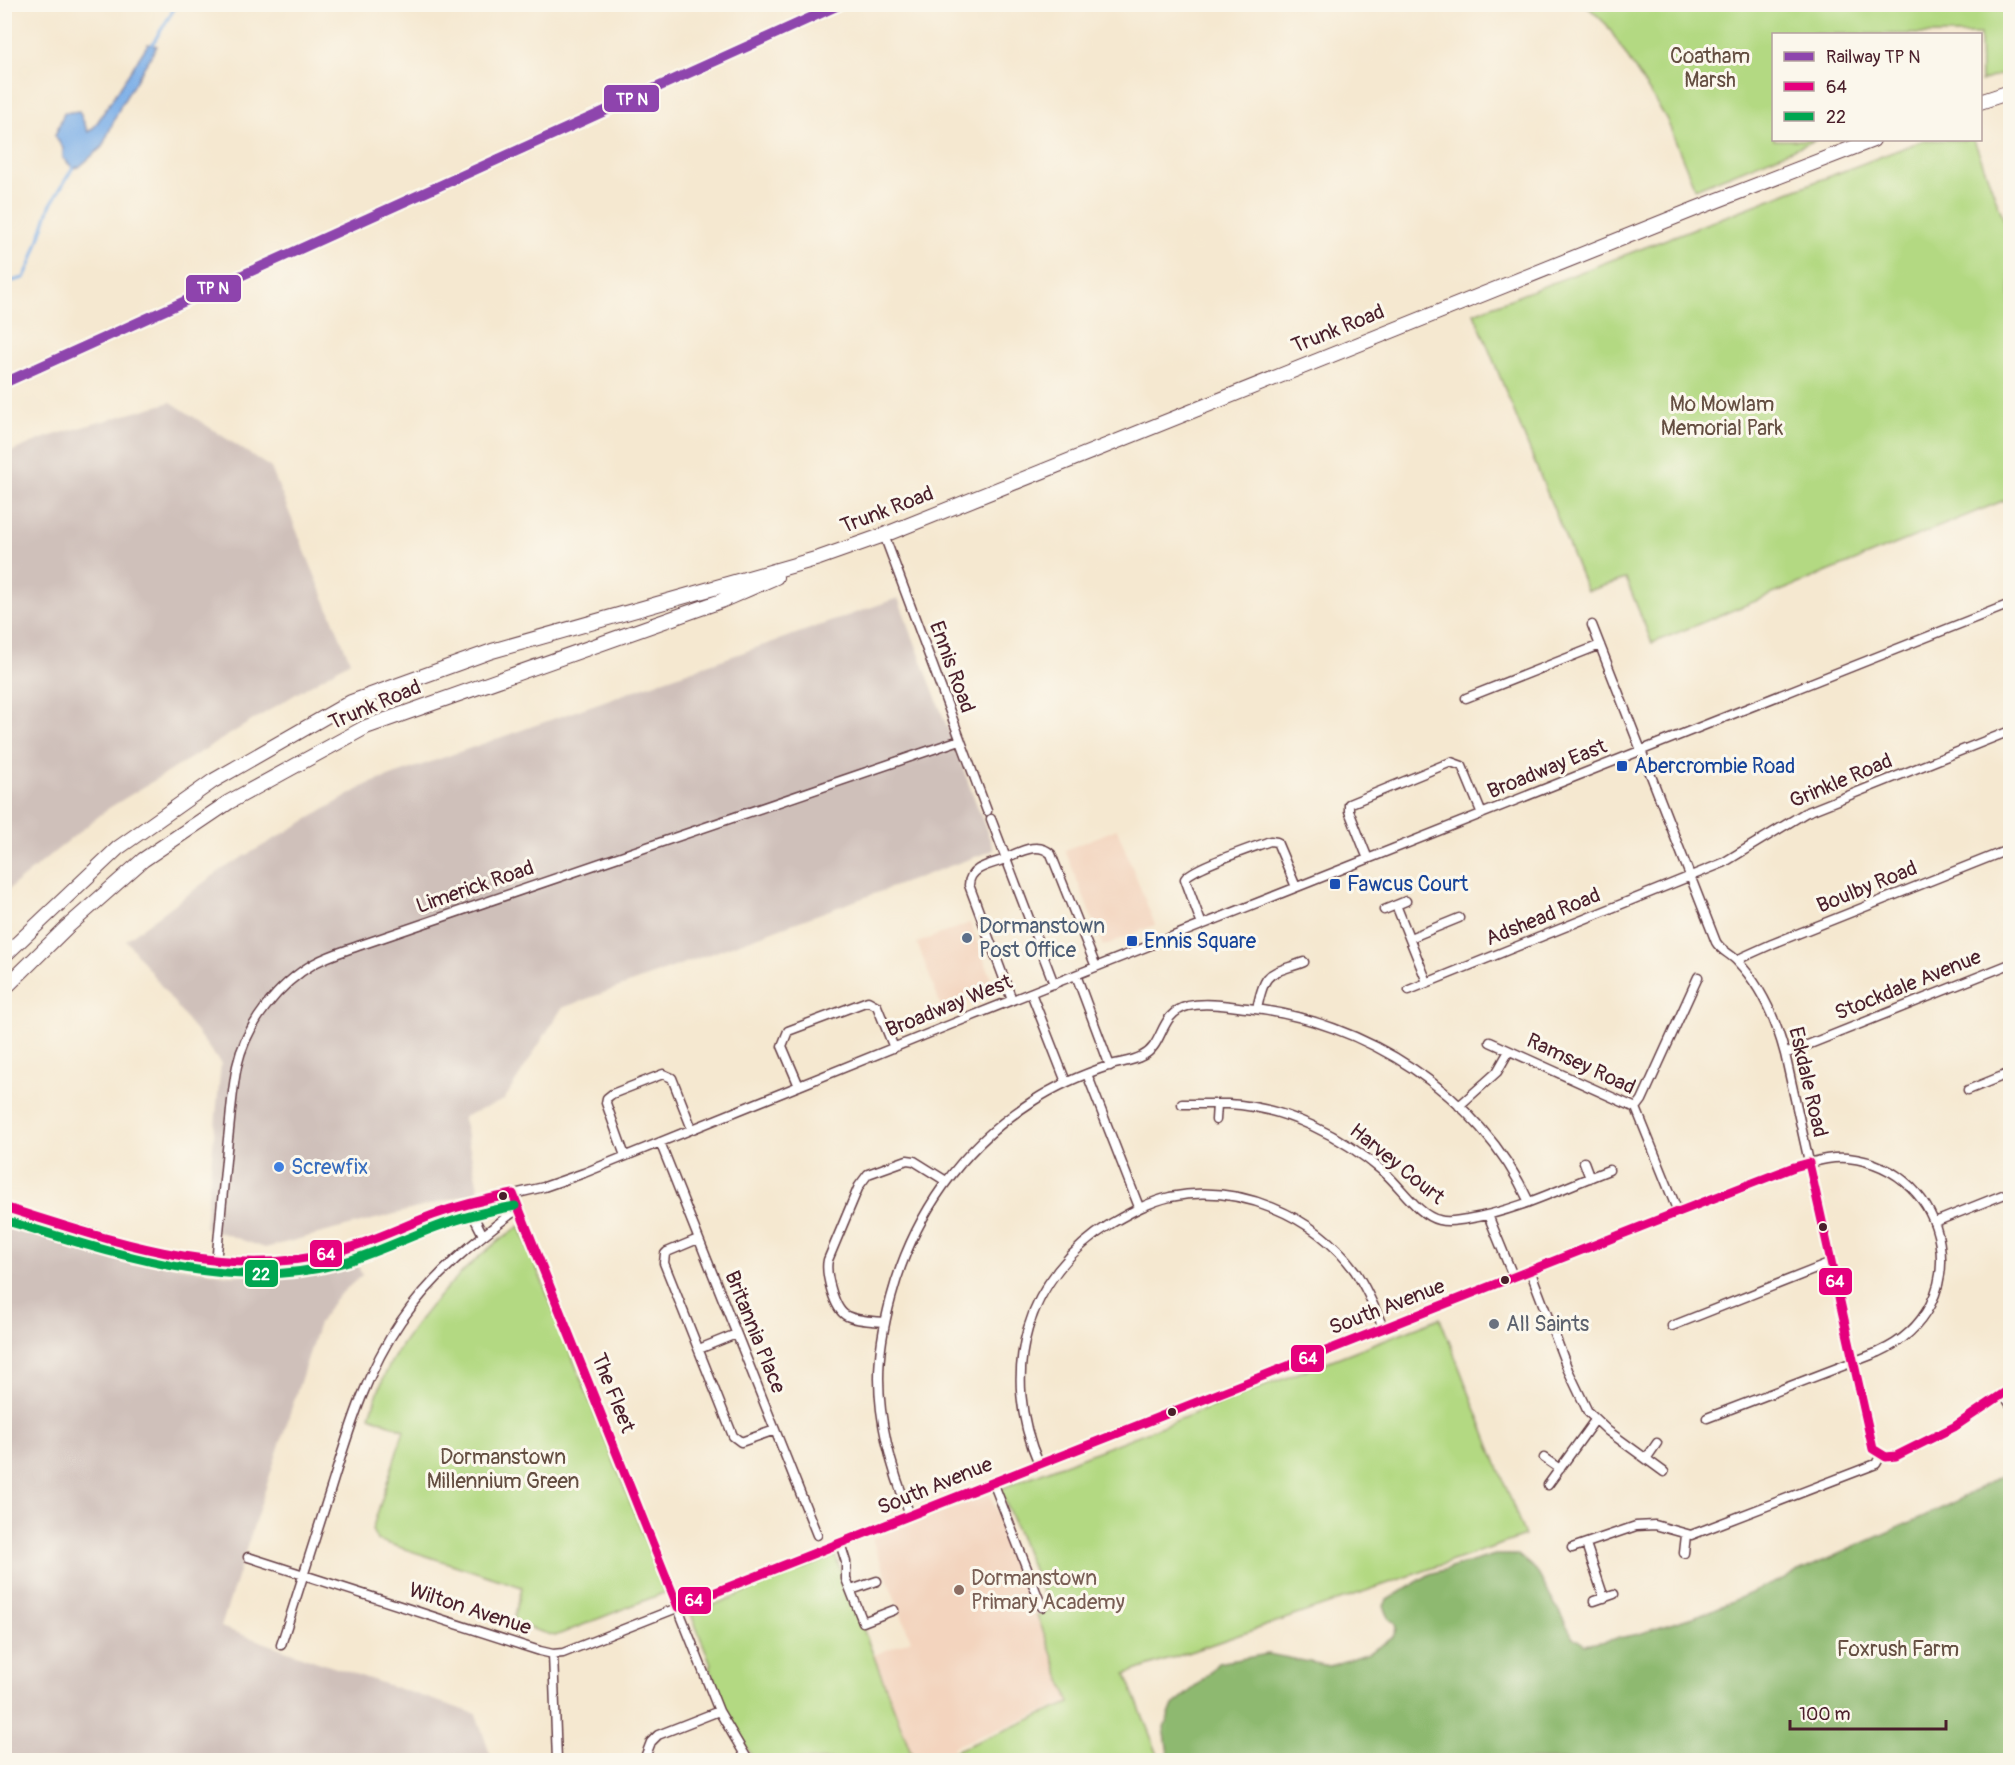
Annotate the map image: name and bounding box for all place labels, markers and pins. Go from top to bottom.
place label: Abercrombie Road [1634,753,1795,780]
marker: Abercrombie Road [1615,759,1629,773]
place label: Fawcus Court [1347,871,1469,898]
marker: Fawcus Court [1328,877,1342,891]
place label: Dormanstown Post Office [979,913,1105,964]
place label: Ennis Square [1144,928,1257,955]
marker: Dormanstown Post Office [960,931,974,945]
marker: Ennis Square [1125,934,1139,948]
place label: Screwfix [291,1154,368,1181]
marker: Screwfix [272,1160,286,1174]
unlabelled marker [497,1190,509,1202]
unlabelled marker [1817,1221,1829,1233]
unlabelled marker [1499,1274,1511,1286]
place label: All Saints [1506,1311,1590,1338]
marker: All Saints [1487,1317,1501,1331]
unlabelled marker [1166,1406,1178,1418]
place label: Dormanstown Primary Academy [971,1565,1125,1616]
marker: Dormanstown Primary Academy [952,1583,966,1597]

